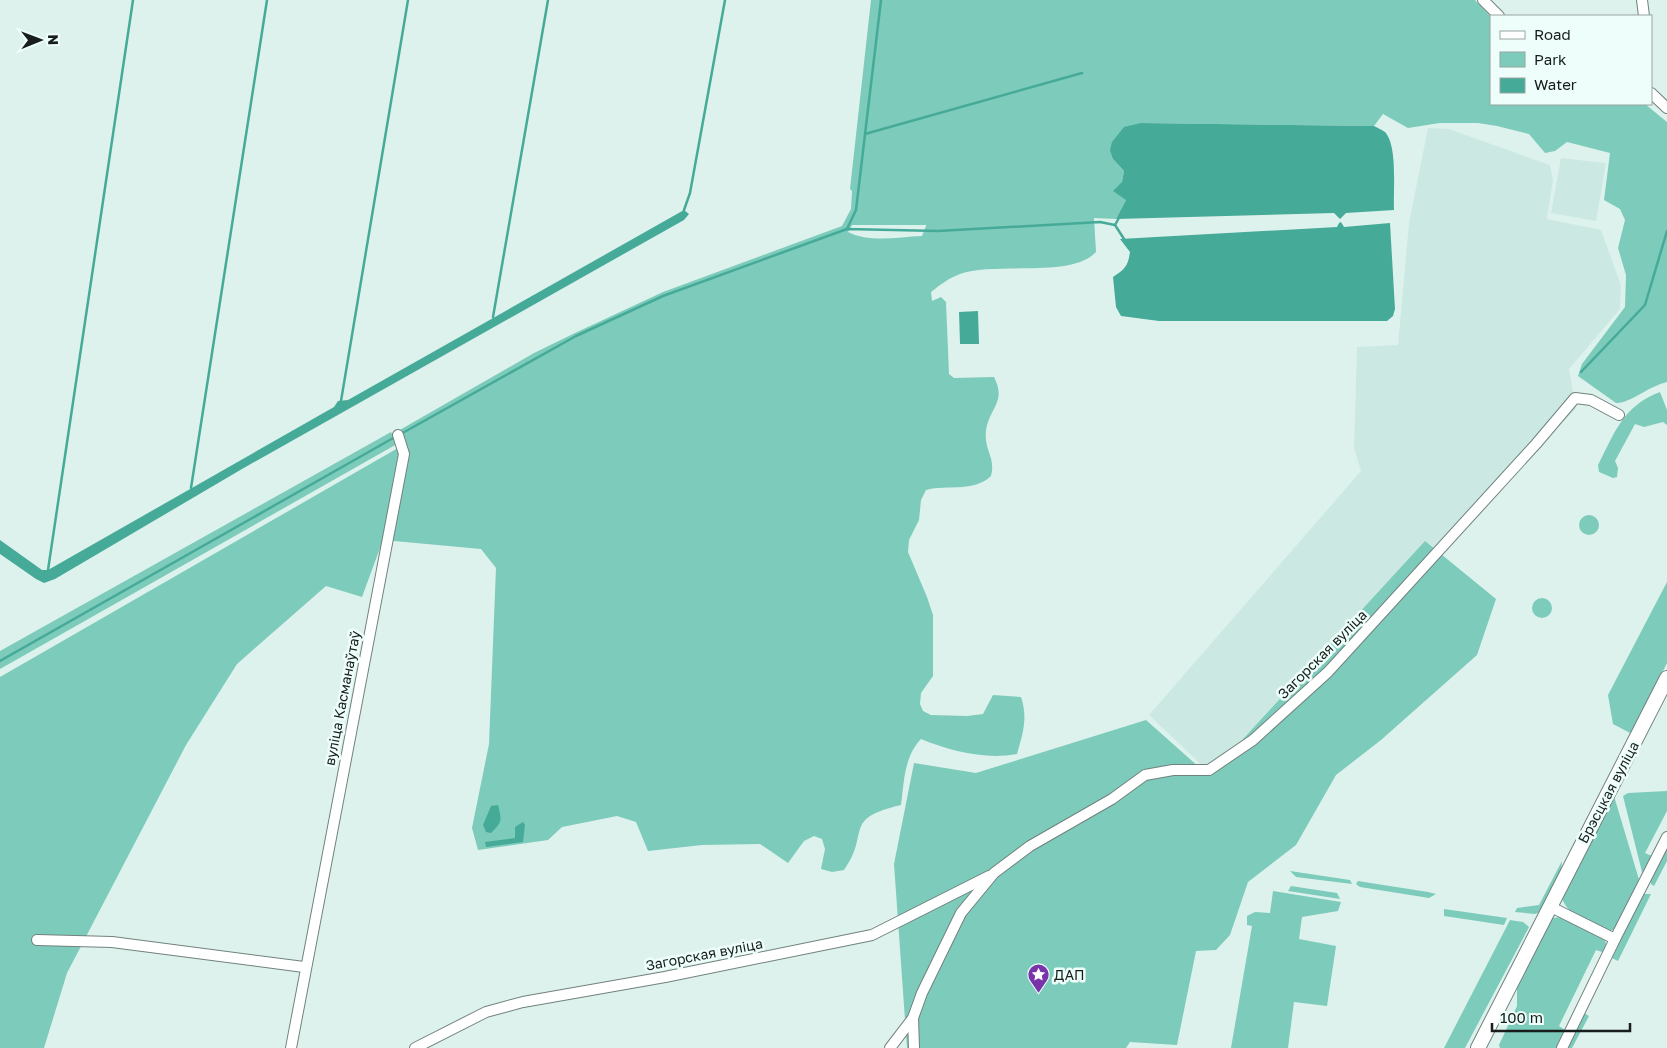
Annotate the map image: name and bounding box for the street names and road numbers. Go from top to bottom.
street label: Загорская вуліца [1274,606,1370,702]
street label: вуліца Касманаўтаў [321,629,363,767]
street label: Брэсцкая вуліца [1574,738,1642,846]
street label: Загорская вуліца [644,934,764,974]

